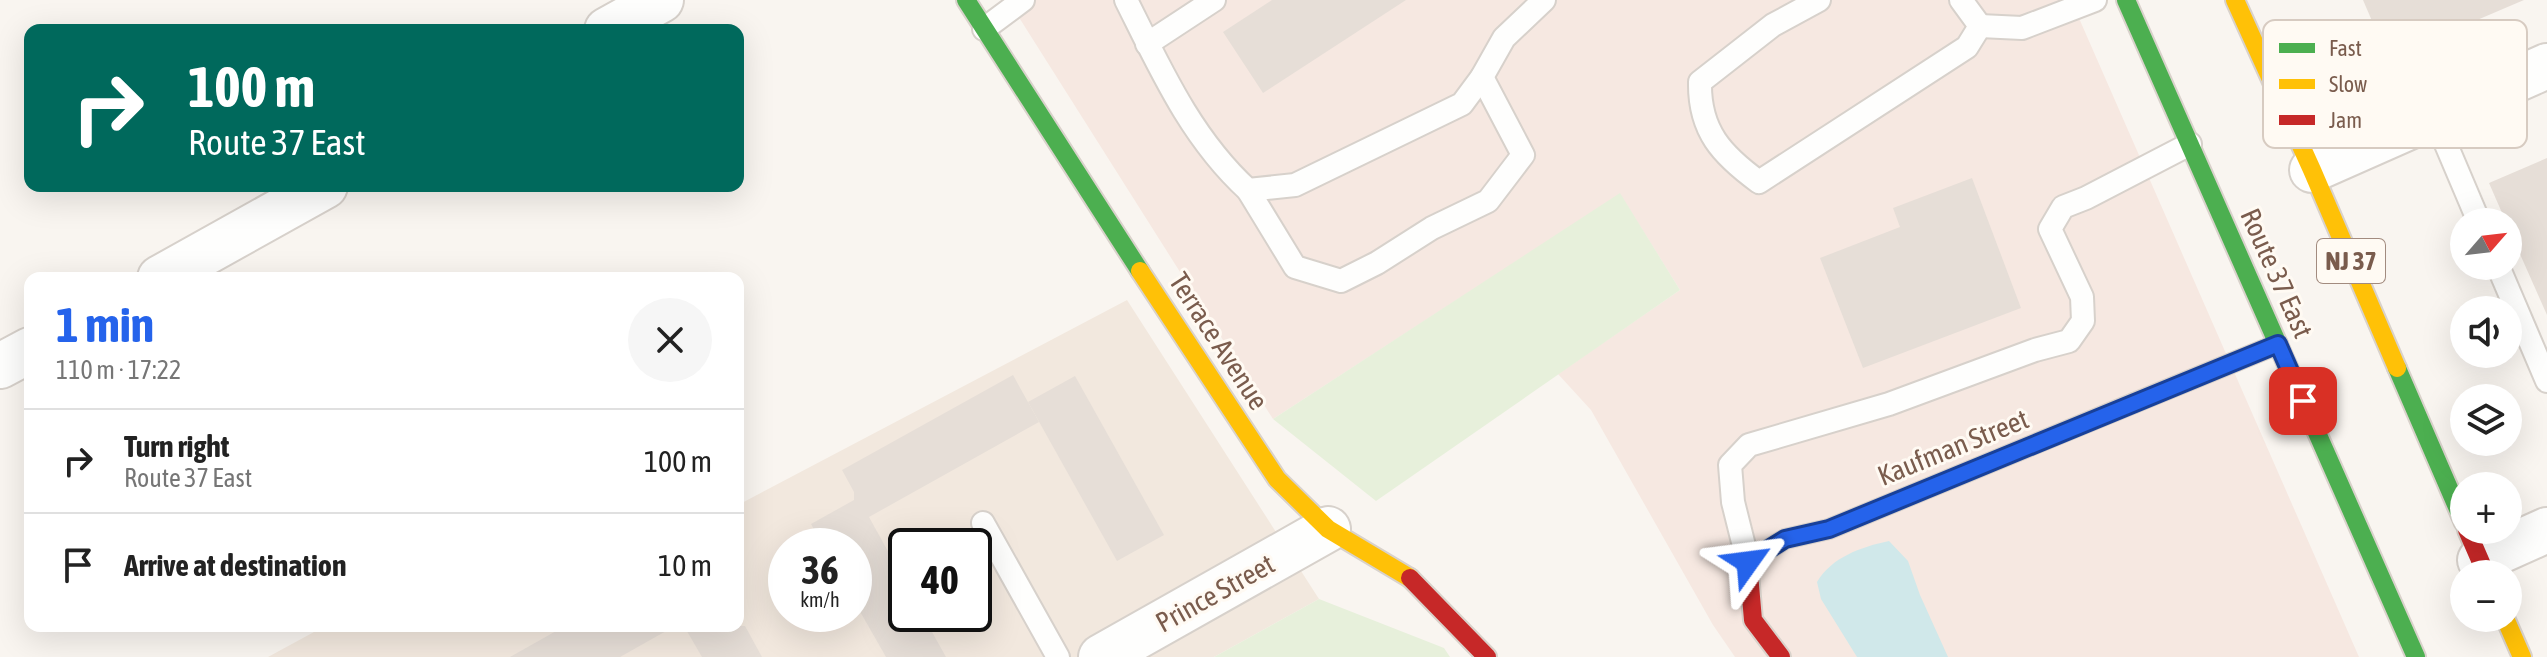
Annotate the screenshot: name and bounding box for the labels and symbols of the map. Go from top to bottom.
legend [2263,20,2527,148]
text: Fast [2329,35,2362,61]
text: Slow [2329,71,2367,97]
text: Jam [2329,107,2362,133]
street label: Route 37 East [2234,203,2320,343]
north arrow [2450,208,2522,280]
road number: NJ 37 [2317,239,2385,283]
street label: Terrace Avenue [1163,267,1275,415]
pin [2269,367,2337,435]
street label: Kaufman Street [1873,402,2033,492]
position arrow [1706,520,1790,604]
speed limit sign: 40 [888,528,992,632]
street label: Prince Street [1150,547,1280,639]

